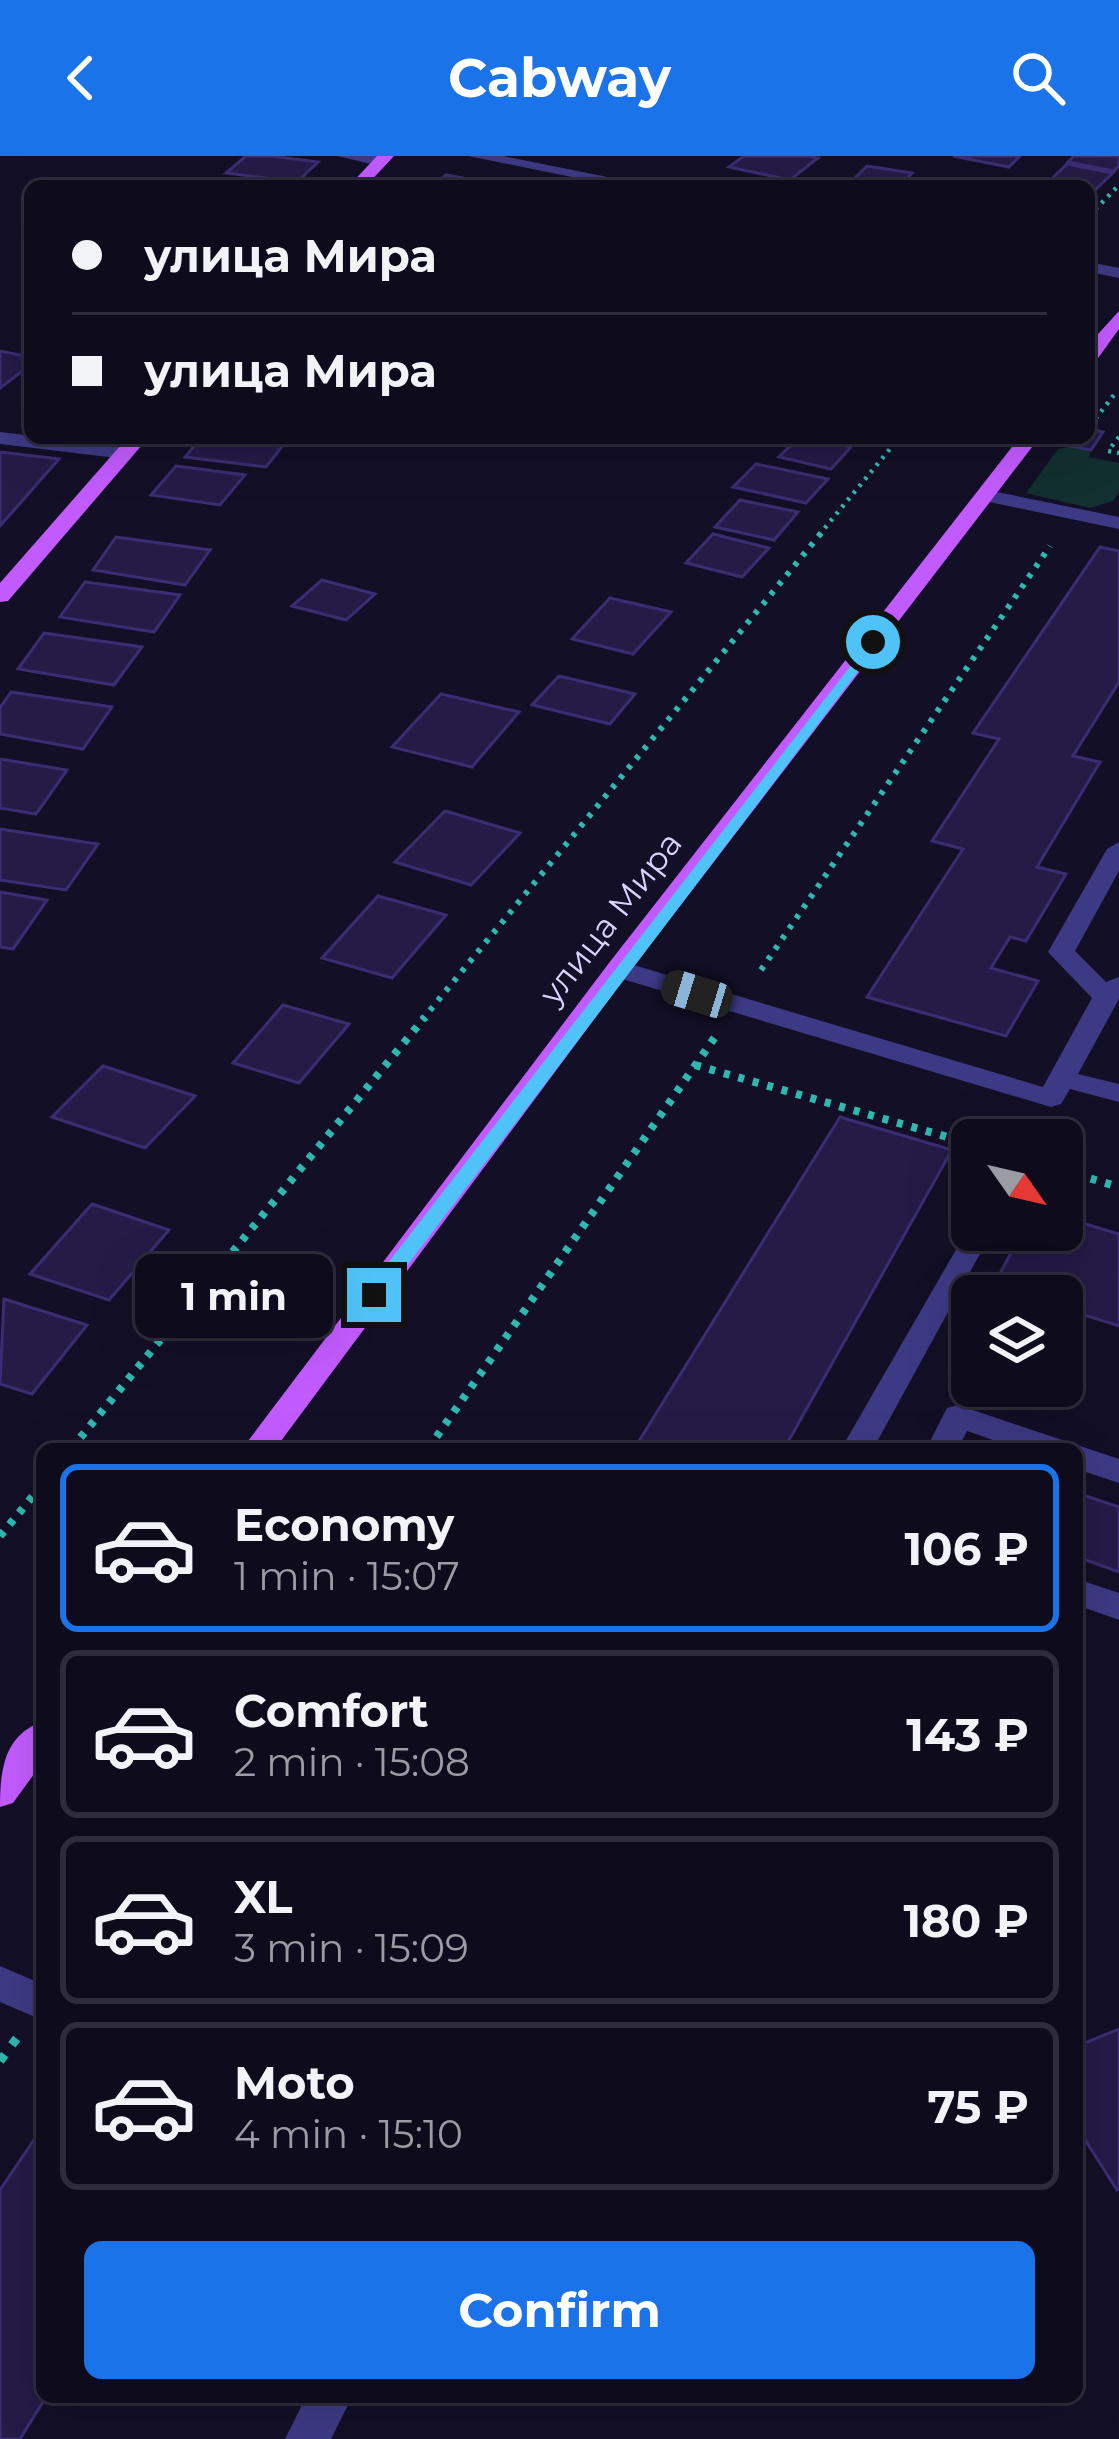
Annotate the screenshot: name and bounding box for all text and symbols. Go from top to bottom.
icon: back [48,45,114,111]
text: Cabway [448,45,671,111]
icon: search [1005,45,1071,111]
text: улица Мира [144,228,437,283]
text: улица Мира [144,343,437,398]
route start [846,615,900,669]
street label: улица Мира [530,824,690,1013]
car [657,966,737,1022]
north arrow [951,1119,1083,1251]
map controls [951,1119,1083,1407]
callout: 1 min [134,1253,332,1337]
route end [347,1268,401,1322]
text: 1 min [181,1272,287,1320]
button: layers [951,1275,1083,1407]
icon: car [90,1494,198,1602]
text: Economy [234,1497,454,1552]
text: 106 ₽ [904,1521,1029,1576]
text: 1 min · 15:07 [234,1552,460,1600]
icon: car [90,1680,198,1788]
text: Comfort [234,1683,429,1738]
text: 143 ₽ [906,1707,1029,1762]
text: 2 min · 15:08 [234,1738,470,1786]
icon: car [90,1866,198,1974]
text: XL [234,1869,292,1924]
text: 180 ₽ [903,1893,1029,1948]
text: 3 min · 15:09 [234,1924,469,1972]
icon: car [90,2052,198,2160]
text: Moto [234,2055,355,2110]
text: 75 ₽ [927,2079,1029,2134]
text: 4 min · 15:10 [234,2110,463,2158]
button: Confirm [84,2241,1035,2379]

